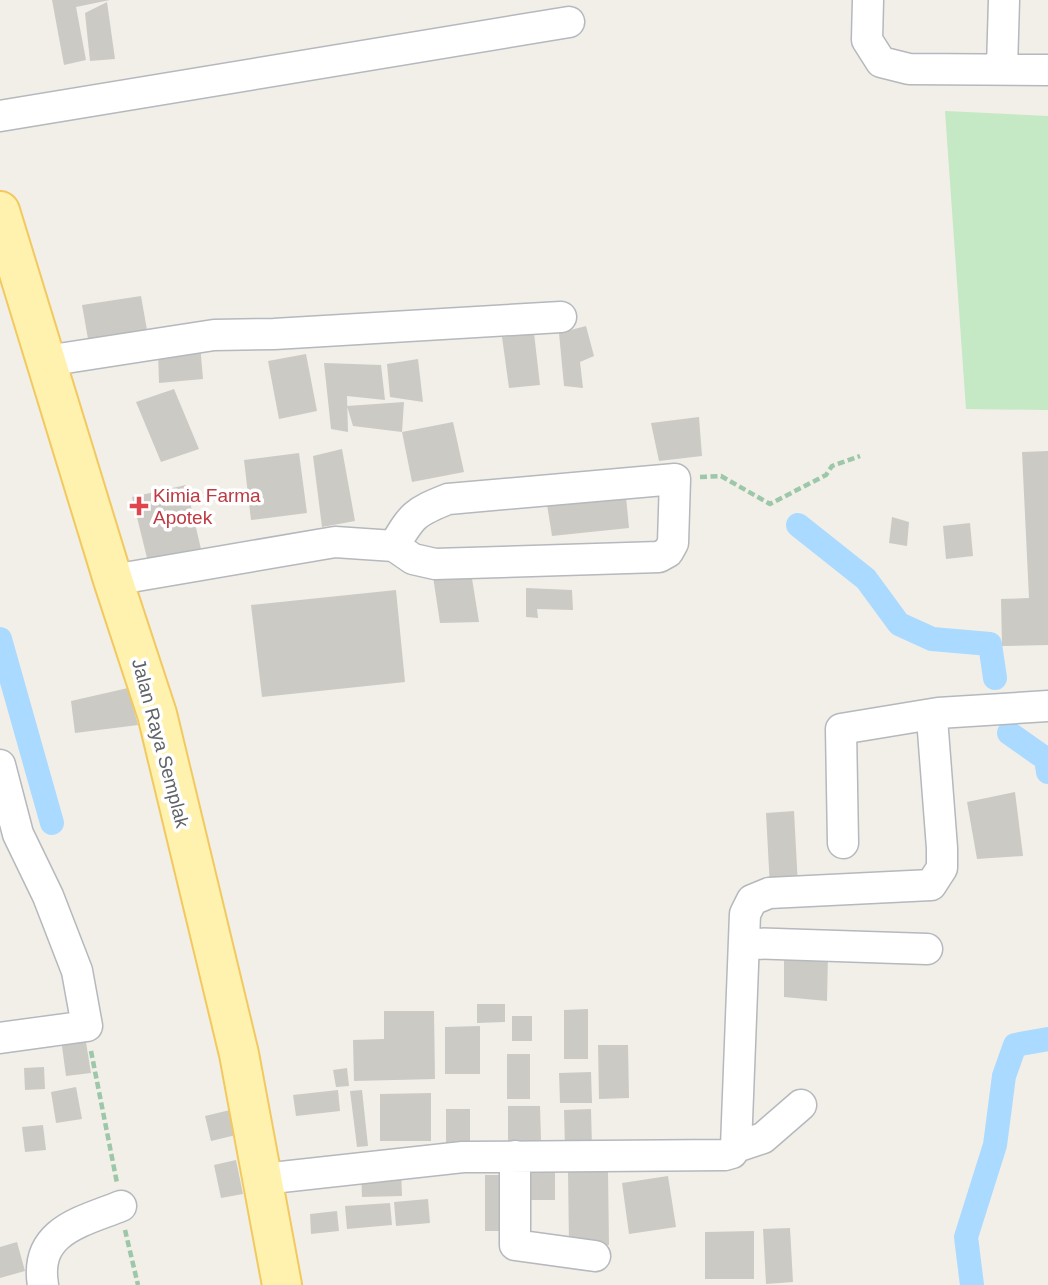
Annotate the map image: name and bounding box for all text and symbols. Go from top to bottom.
place label: Kimia Farma Apotek [153,485,261,528]
marker: Kimia Farma Apotek [131,498,147,514]
street label: Jalan Raya Semplak [128,656,193,830]

